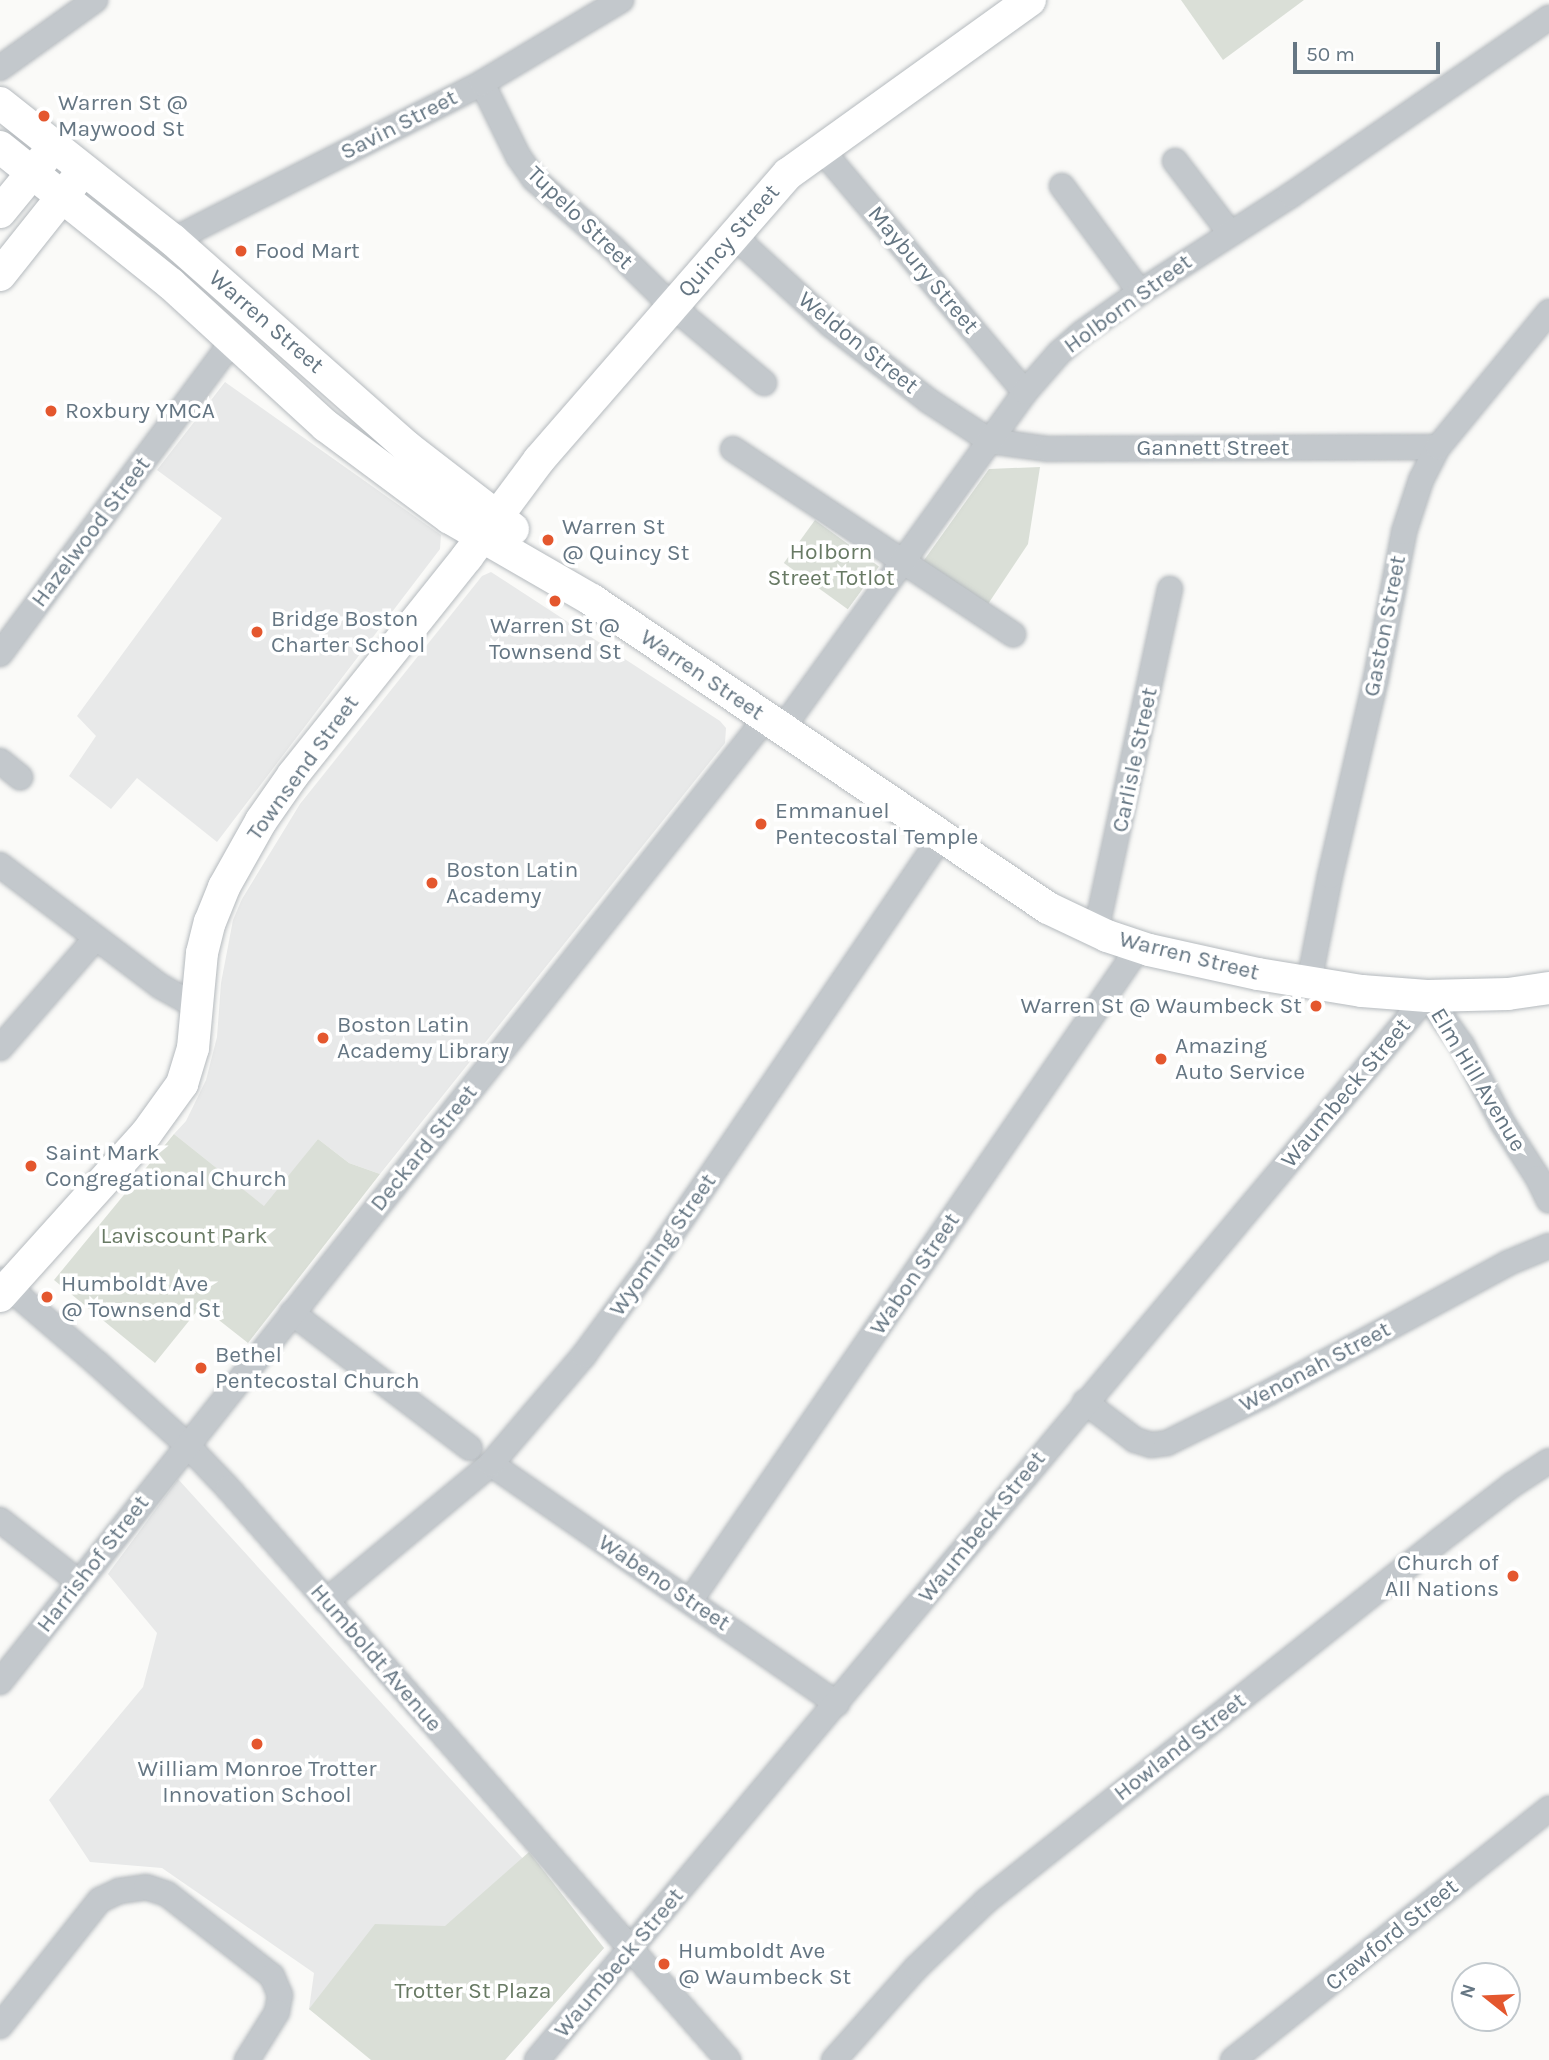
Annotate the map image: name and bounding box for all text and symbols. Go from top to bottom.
scale bar [1297,28,1444,72]
text: 50 m [1306,42,1355,66]
street label: Savin Street [336,84,462,166]
place label: Warren St @ Maywood St [58,89,188,143]
marker: Warren St @ Maywood St [36,108,52,124]
street label: Tupelo Street [521,161,639,275]
street label: Quincy Street [672,179,786,303]
street label: Maybury Street [862,201,984,339]
place label: Food Mart [255,237,360,265]
marker: Food Mart [233,243,249,259]
street label: Holborn Street [1059,248,1197,360]
street label: Warren Street [203,265,329,379]
street label: Weldon Street [792,286,924,400]
place label: Roxbury YMCA [65,397,215,425]
marker: Roxbury YMCA [43,403,59,419]
street label: Gannett Street [1137,434,1289,462]
street label: Hazelwood Street [25,451,157,613]
place label: Warren St @ Quincy St [562,513,689,567]
marker: Warren St @ Quincy St [540,532,556,548]
park label: Holborn Street Totlot [767,538,895,592]
street label: Gaston Street [1358,553,1412,699]
marker: Warren St @ Townsend St [547,593,563,609]
place label: Bridge Boston Charter School [271,605,425,659]
place label: Warren St @ Townsend St [489,612,621,666]
street label: Warren Street [635,623,769,727]
marker: Bridge Boston Charter School [249,624,265,640]
street label: Carlisle Street [1106,685,1164,835]
street label: Townsend Street [241,690,365,846]
place label: Emmanuel Pentecostal Temple [775,797,978,851]
marker: Emmanuel Pentecostal Temple [753,816,769,832]
place label: Boston Latin Academy [446,856,578,910]
marker: Boston Latin Academy [424,875,440,891]
street label: Warren Street [1116,925,1262,987]
place label: Warren St @ Waumbeck St [1020,992,1302,1020]
marker: Warren St @ Waumbeck St [1308,998,1324,1014]
street label: Elm Hill Avenue [1424,1003,1532,1157]
place label: Boston Latin Academy Library [337,1011,509,1065]
street label: Waumbeck Street [1275,1013,1417,1173]
marker: Boston Latin Academy Library [315,1030,331,1046]
place label: Amazing Auto Service [1175,1032,1305,1086]
marker: Amazing Auto Service [1153,1051,1169,1067]
street label: Deckard Street [364,1079,484,1217]
place label: Saint Mark Congregational Church [45,1139,287,1193]
marker: Saint Mark Congregational Church [23,1158,39,1174]
street label: Wyoming Street [604,1168,722,1322]
street label: Wabon Street [864,1208,966,1340]
park label: Laviscount Park [101,1222,267,1250]
place label: Humboldt Ave @ Townsend St [61,1270,220,1324]
marker: Humboldt Ave @ Townsend St [39,1289,55,1305]
street label: Wenonah Street [1235,1316,1395,1418]
place label: Bethel Pentecostal Church [215,1341,420,1395]
marker: Bethel Pentecostal Church [193,1360,209,1376]
street label: Waumbeck Street [912,1446,1052,1608]
street label: Harrishof Street [31,1490,155,1638]
street label: Wabeno Street [593,1529,735,1637]
place label: Church of All Nations [1385,1549,1499,1603]
marker: Church of All Nations [1505,1568,1521,1584]
street label: Humboldt Avenue [304,1578,448,1738]
street label: Howland Street [1109,1687,1251,1807]
marker: William Monroe Trotter Innovation School [249,1736,265,1752]
place label: William Monroe Trotter Innovation School [137,1755,377,1809]
street label: Crawford Street [1320,1873,1464,1997]
street label: Waumbeck Street [548,1883,690,2043]
place label: Humboldt Ave @ Waumbeck St [678,1937,851,1991]
marker: Humboldt Ave @ Waumbeck St [656,1956,672,1972]
north arrow [1451,1962,1521,2032]
park label: Trotter St Plaza [394,1977,552,2005]
text: N [1455,1981,1480,2001]

